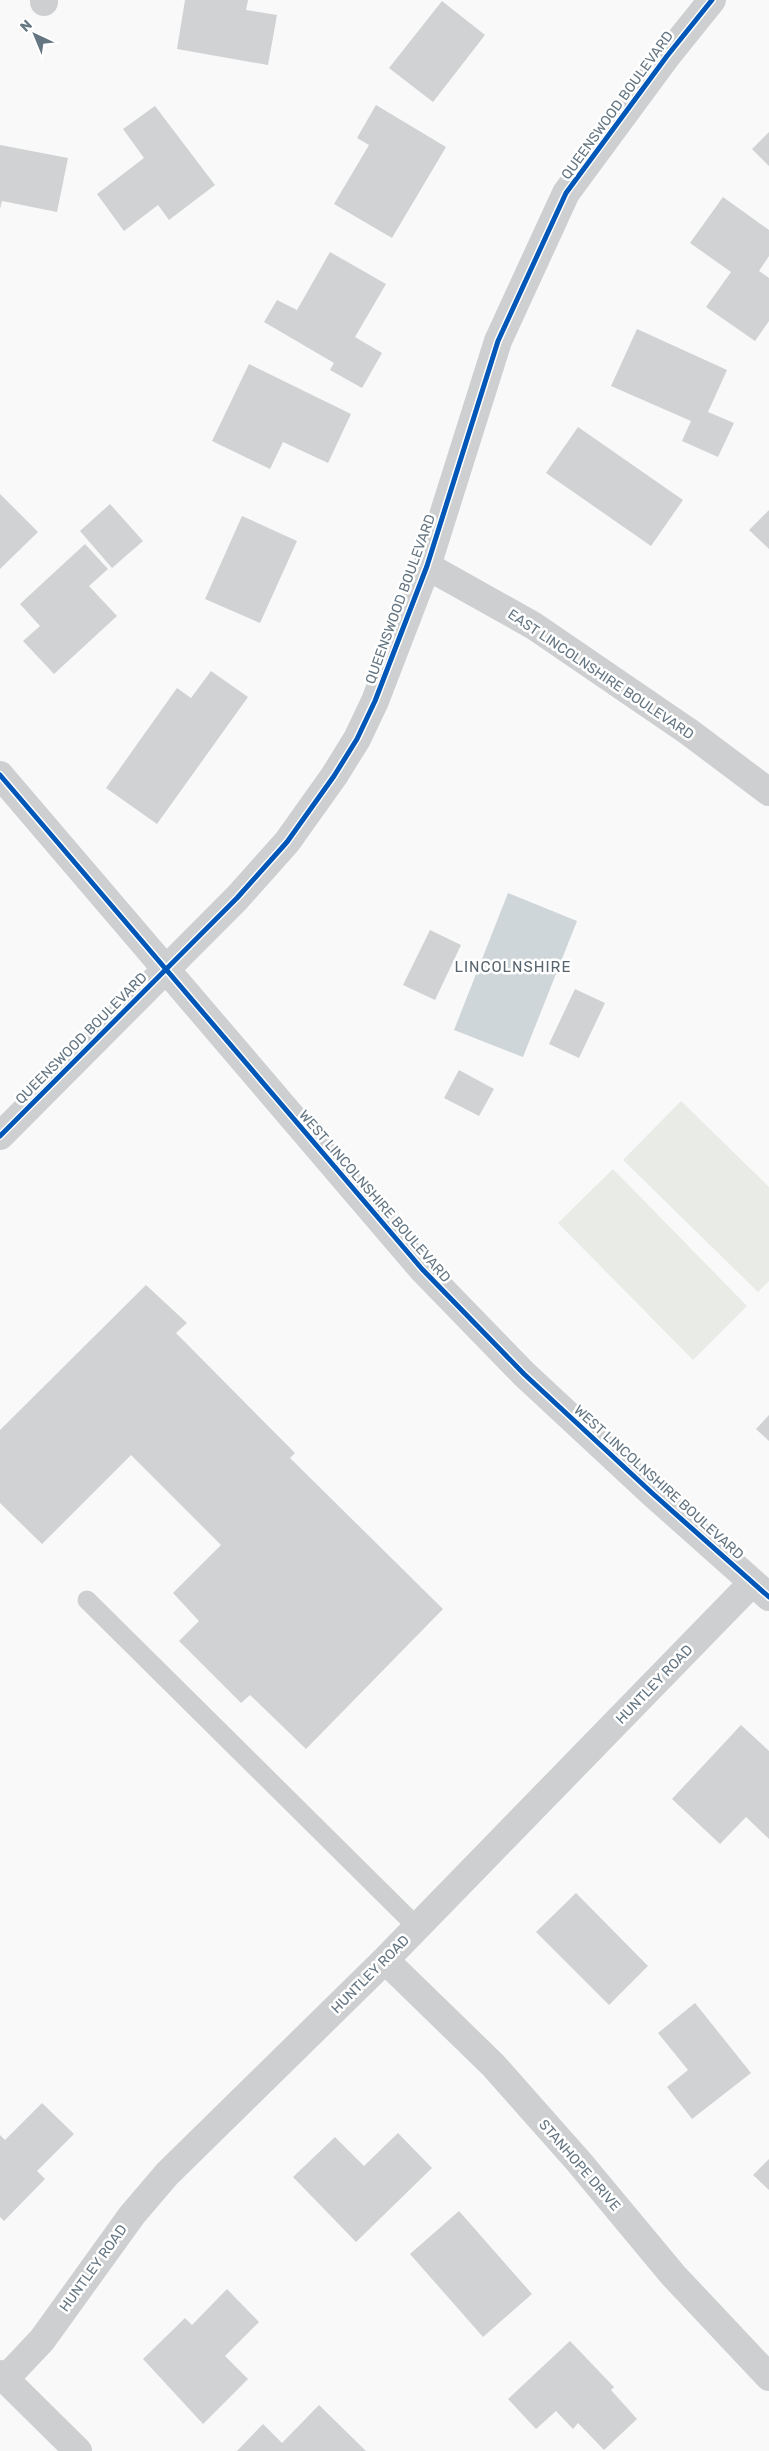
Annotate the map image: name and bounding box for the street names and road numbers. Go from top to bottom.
street label: QUEENSWOOD BOULEVARD [558,28,677,183]
street label: QUEENSWOOD BOULEVARD [362,512,439,686]
street label: EAST LINCOLNSHIRE BOULEVARD [505,606,697,743]
street label: QUEENSWOOD BOULEVARD [12,969,151,1108]
street label: WEST LINCOLNSHIRE BOULEVARD [295,1107,454,1286]
street label: WEST LINCOLNSHIRE BOULEVARD [570,1402,747,1563]
street label: HUNTLEY ROAD [612,1641,696,1728]
street label: HUNTLEY ROAD [328,1932,413,2017]
street label: STANHOPE DRIVE [535,2116,624,2214]
street label: HUNTLEY ROAD [56,2221,131,2315]

